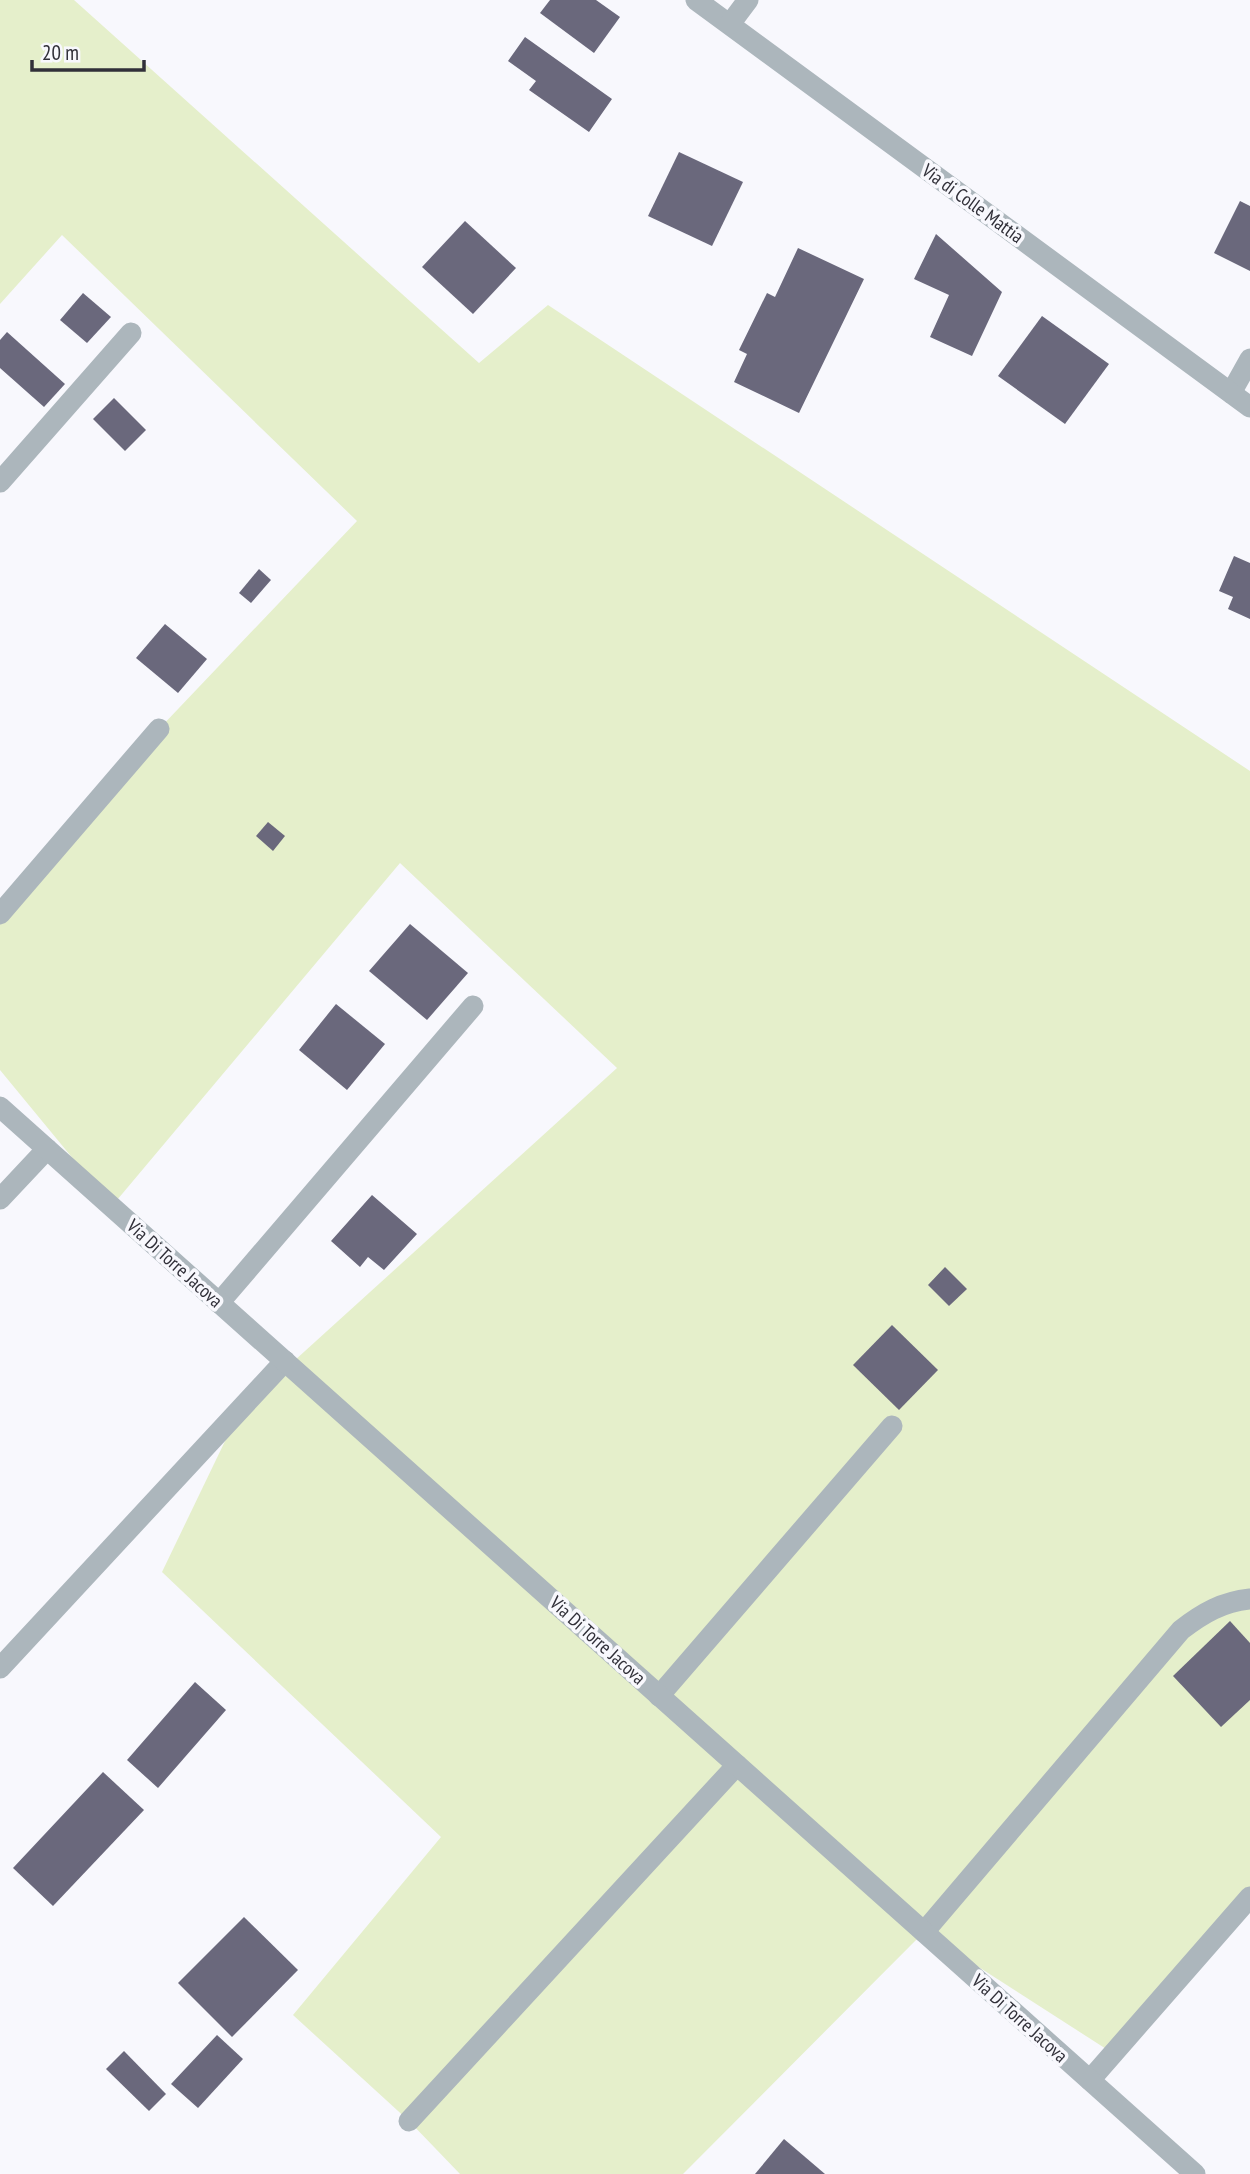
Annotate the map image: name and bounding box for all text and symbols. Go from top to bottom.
scale bar [32,28,144,72]
text: 20 m [42,39,79,66]
street label: Via di Colle Mattia [917,157,1029,248]
street label: Via Di Torre Jacova [121,1213,228,1312]
street label: Via Di Torre Jacova [544,1590,651,1689]
street label: Via Di Torre Jacova [966,1968,1073,2067]

